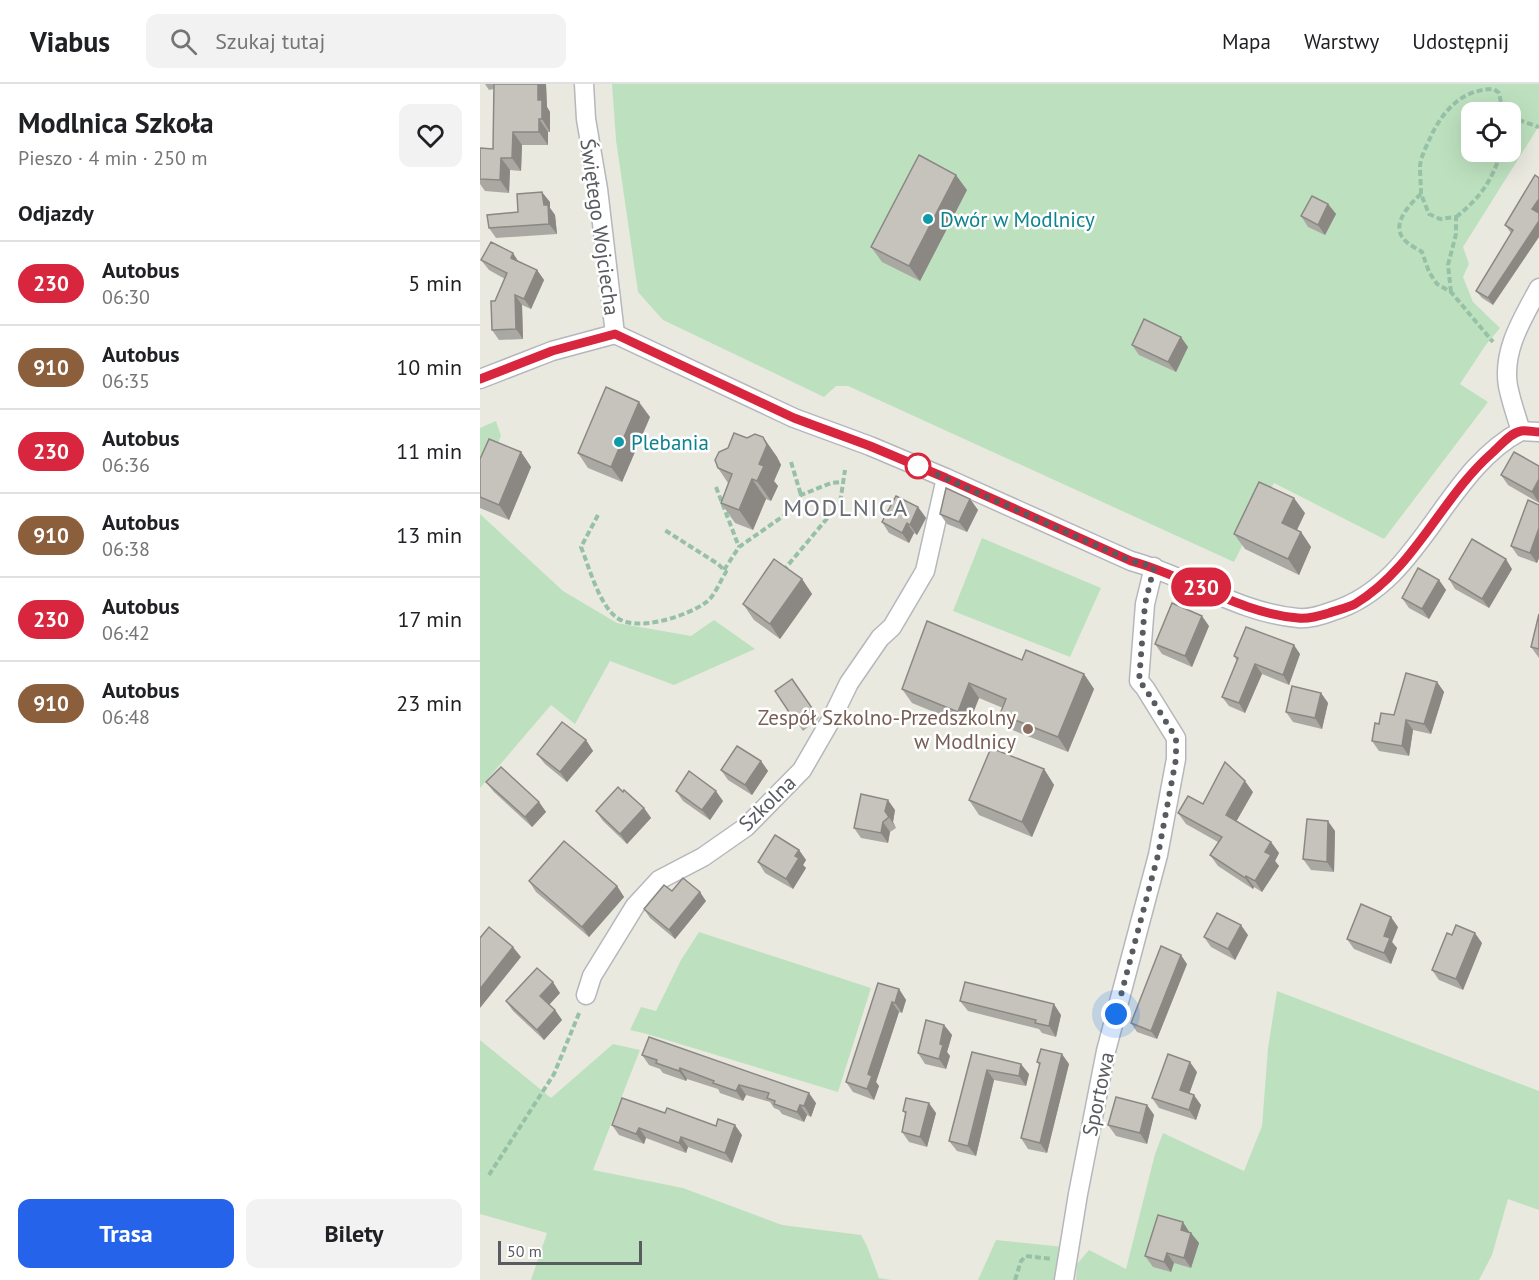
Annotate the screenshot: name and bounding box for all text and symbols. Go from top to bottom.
search box [146,14,566,68]
text: Viabus [30,23,110,60]
icon: search [167,25,200,58]
text: Szukaj tutaj [215,27,325,55]
text: Mapa [1222,28,1271,55]
text: Warstwy [1304,28,1379,55]
text: Udostępnij [1412,28,1509,55]
map controls [1461,102,1521,162]
button: locate [1461,102,1521,162]
text: Modlnica Szkoła [18,104,214,141]
button: heart [399,104,462,167]
street label: Świętego Wojciecha [574,137,626,317]
text: Pieszo · 4 min · 250 m [18,145,208,171]
text: Odjazdy [18,199,94,227]
place label: Dwór w Modlnicy [940,206,1095,233]
marker: Dwór w Modlnicy [921,212,935,226]
text: Autobus [102,256,179,284]
text: 5 min [408,269,462,297]
text: 230 [33,270,69,297]
text: 06:30 [102,284,150,310]
text: Autobus [102,340,179,368]
text: 10 min [396,353,462,381]
text: 910 [33,354,69,381]
text: 06:35 [102,368,150,394]
text: Autobus [102,424,179,452]
place label: Plebania [631,429,709,456]
marker: Plebania [612,435,626,449]
text: 11 min [396,437,462,465]
text: 230 [33,438,69,465]
text: 06:36 [102,452,150,478]
unlabelled marker [905,453,931,479]
district label: MODLNICA [783,492,909,523]
text: Autobus [102,508,179,536]
text: 13 min [396,521,462,549]
text: 910 [33,522,69,549]
text: 06:38 [102,536,150,562]
line badge: 230 [1166,568,1236,606]
text: 230 [1183,574,1219,601]
text: Autobus [102,592,179,620]
text: 17 min [398,605,462,633]
text: 230 [33,606,69,633]
text: 06:42 [102,620,150,646]
text: Autobus [102,676,179,704]
text: 23 min [396,689,462,717]
text: 910 [33,690,69,717]
text: 06:48 [102,704,150,730]
place label: Zespół Szkolno-Przedszkolny w Modlnicy [758,704,1016,755]
marker: Zespół Szkolno-Przedszkolny w Modlnicy [1021,722,1035,736]
street label: Szkolna [733,769,801,837]
your location [1101,999,1131,1029]
street label: Sportowa [1076,1049,1120,1139]
button: Trasa [18,1199,234,1268]
button: Bilety [246,1199,462,1268]
scale bar [498,1238,642,1266]
text: 50 m [507,1241,542,1261]

